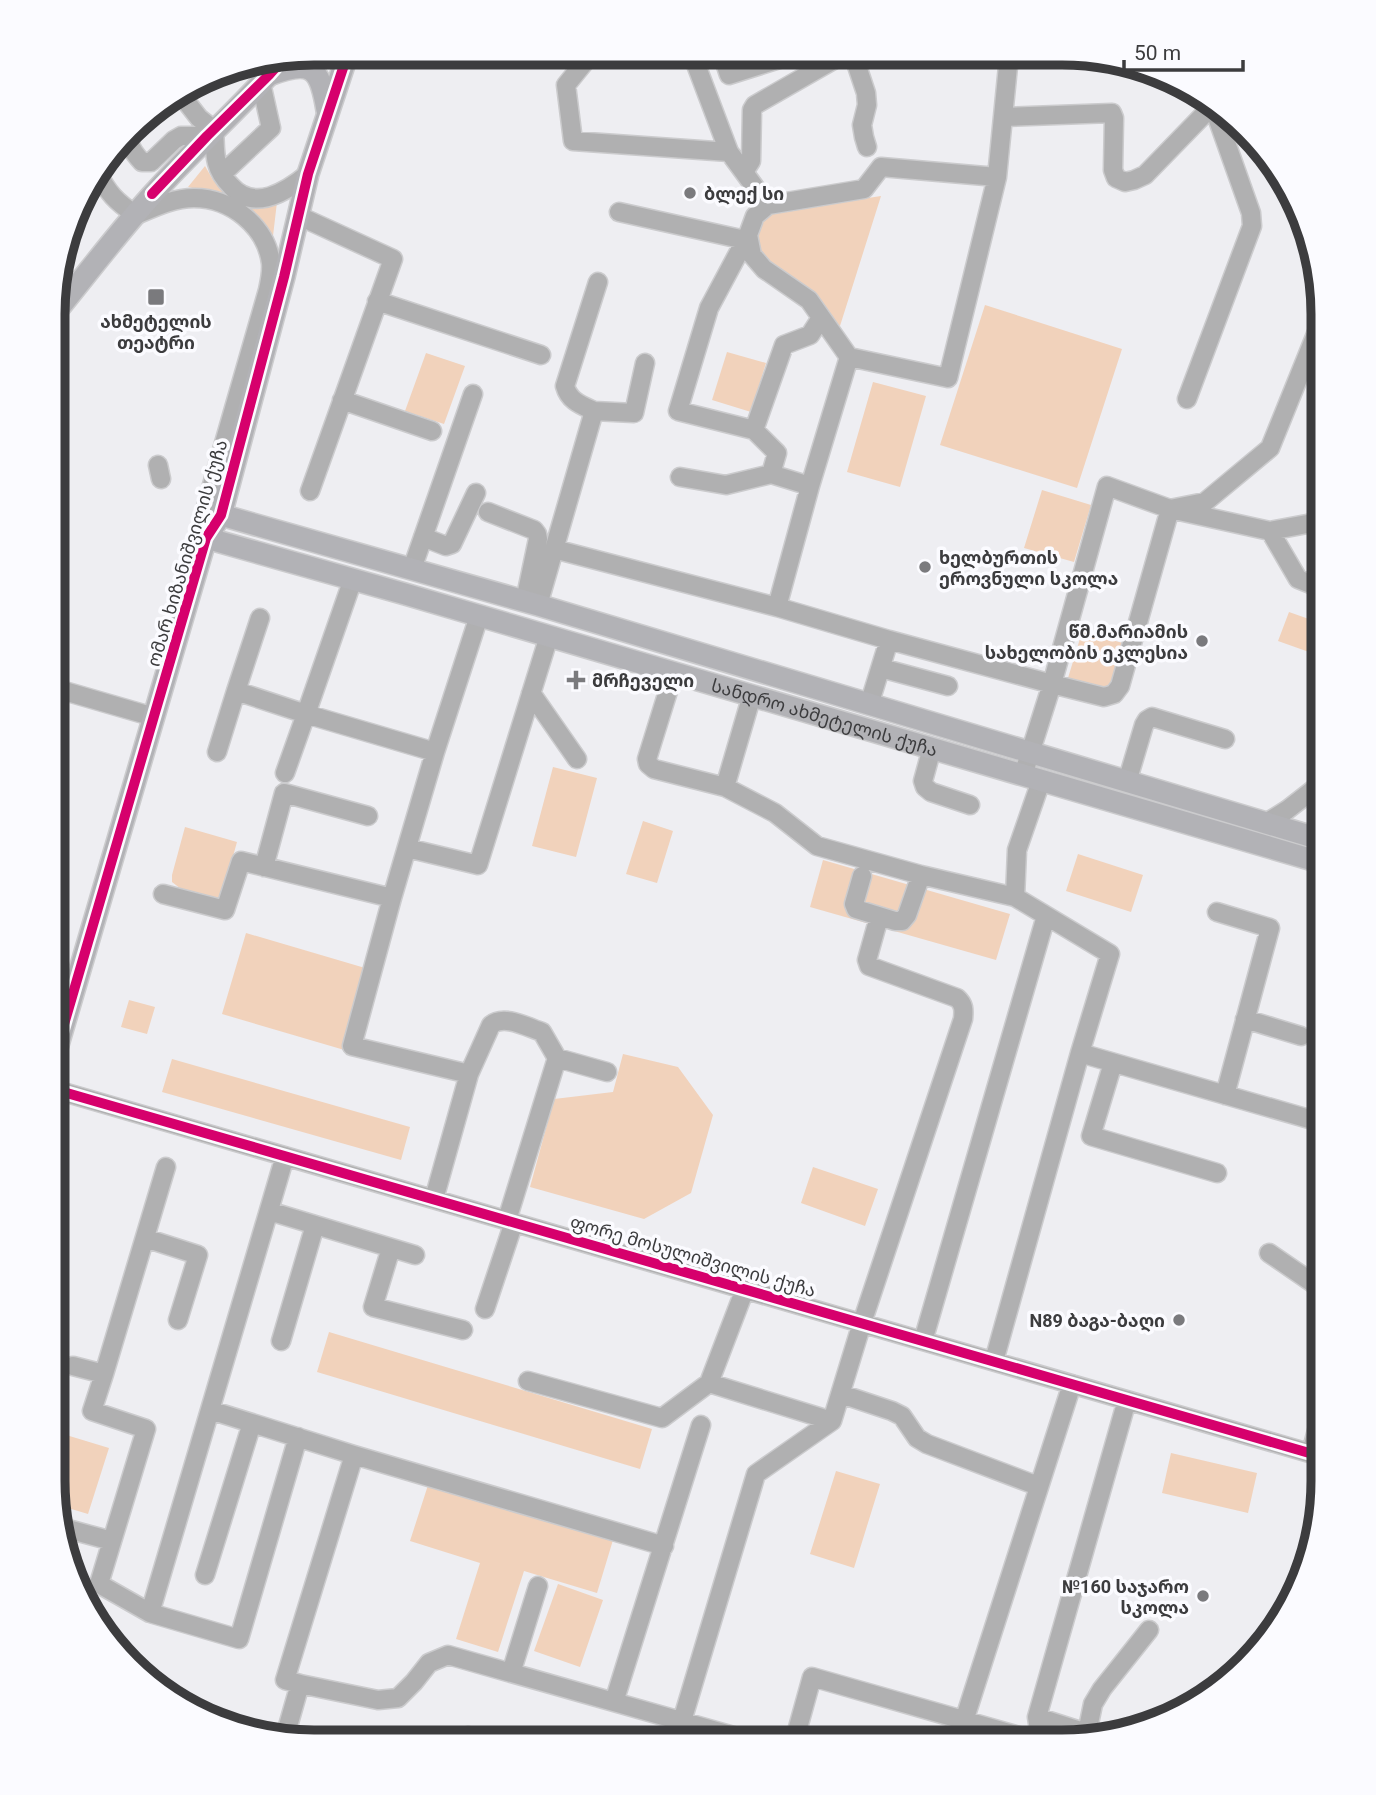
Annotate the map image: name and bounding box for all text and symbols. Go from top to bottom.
scale bar [1124,28,1243,72]
text: 50 m [1134,41,1181,65]
place label: ბლექ სი [704,183,784,205]
marker: ბლექ სი [682,185,698,201]
marker: ახმეტელის თეატრი [146,287,166,307]
place label: ახმეტელის თეატრი [100,311,212,353]
street label: ომარ ხიზანიშვილის ქუჩა [142,437,232,669]
place label: ხელბურთის ეროვნული სკოლა [939,547,1118,590]
marker: ხელბურთის ეროვნული სკოლა [917,559,933,575]
place label: წმ.მარიამის სახელობის ეკლესია [985,621,1188,664]
marker: წმ.მარიამის სახელობის ეკლესია [1194,633,1210,649]
marker: მრჩეველი [566,670,586,690]
place label: მრჩეველი [592,670,694,692]
street label: სანდრო ახმეტელის ქუჩა [709,674,940,760]
street label: ფორე მოსულიშვილის ქუჩა [568,1211,818,1302]
place label: N89 ბაგა-ბაღი [1029,1310,1165,1332]
marker: N89 ბაგა-ბაღი [1171,1312,1187,1328]
place label: №160 საჯარო სკოლა [1062,1576,1189,1619]
marker: №160 საჯარო სკოლა [1195,1588,1211,1604]

